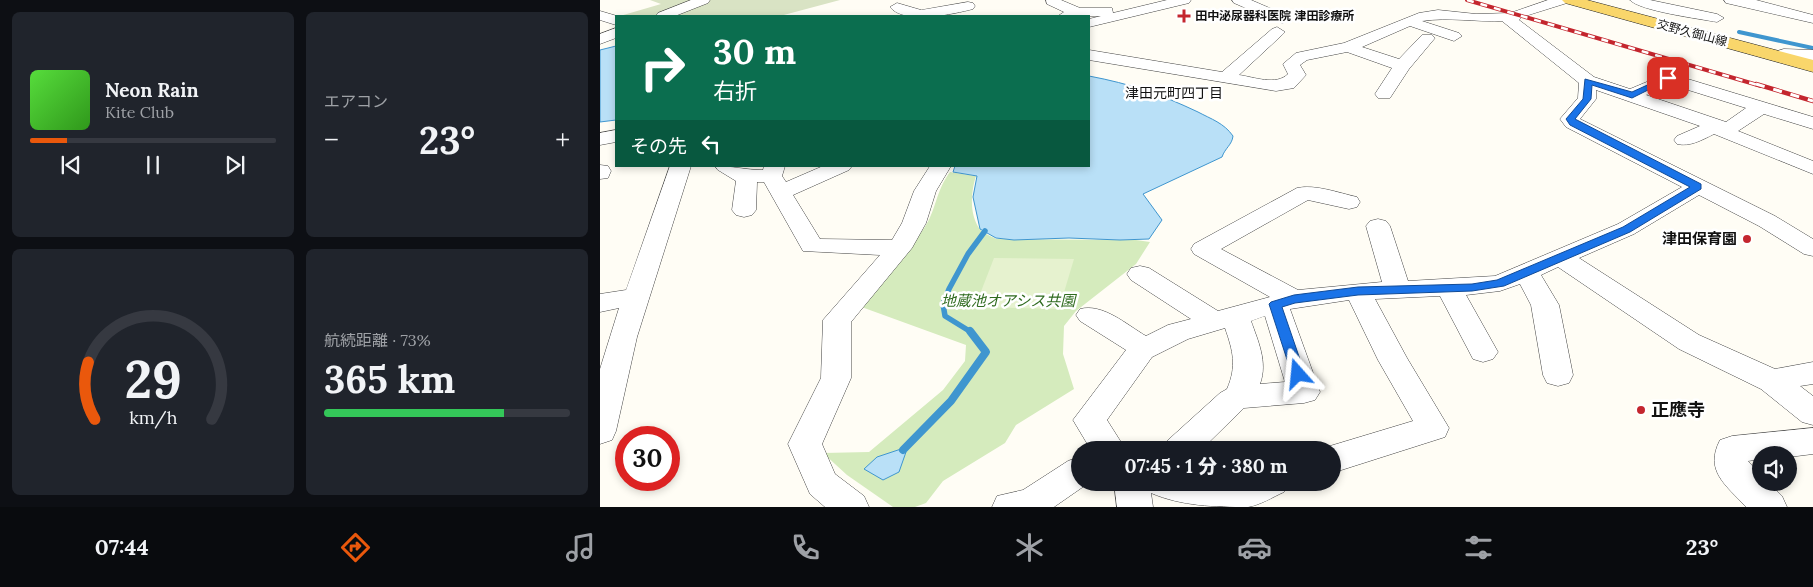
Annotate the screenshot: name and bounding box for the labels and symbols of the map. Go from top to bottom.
place label: 田中泌尿器科医院 津田診療所 [1195,8,1354,23]
marker: 田中泌尿器科医院 津田診療所 [1177,9,1191,23]
street label: 交野久御山線 [1655,16,1729,49]
pin [1647,57,1689,99]
district label: 津田元町四丁目 [1125,84,1223,102]
place label: 津田保育園 [1662,229,1737,248]
marker: 津田保育園 [1741,233,1753,245]
park label: 地蔵池オアシス共園 [941,291,1077,310]
position arrow [1271,347,1323,399]
place label: 正應寺 [1651,398,1705,421]
marker: 正應寺 [1635,404,1647,416]
speed limit sign: 30 [615,426,680,491]

